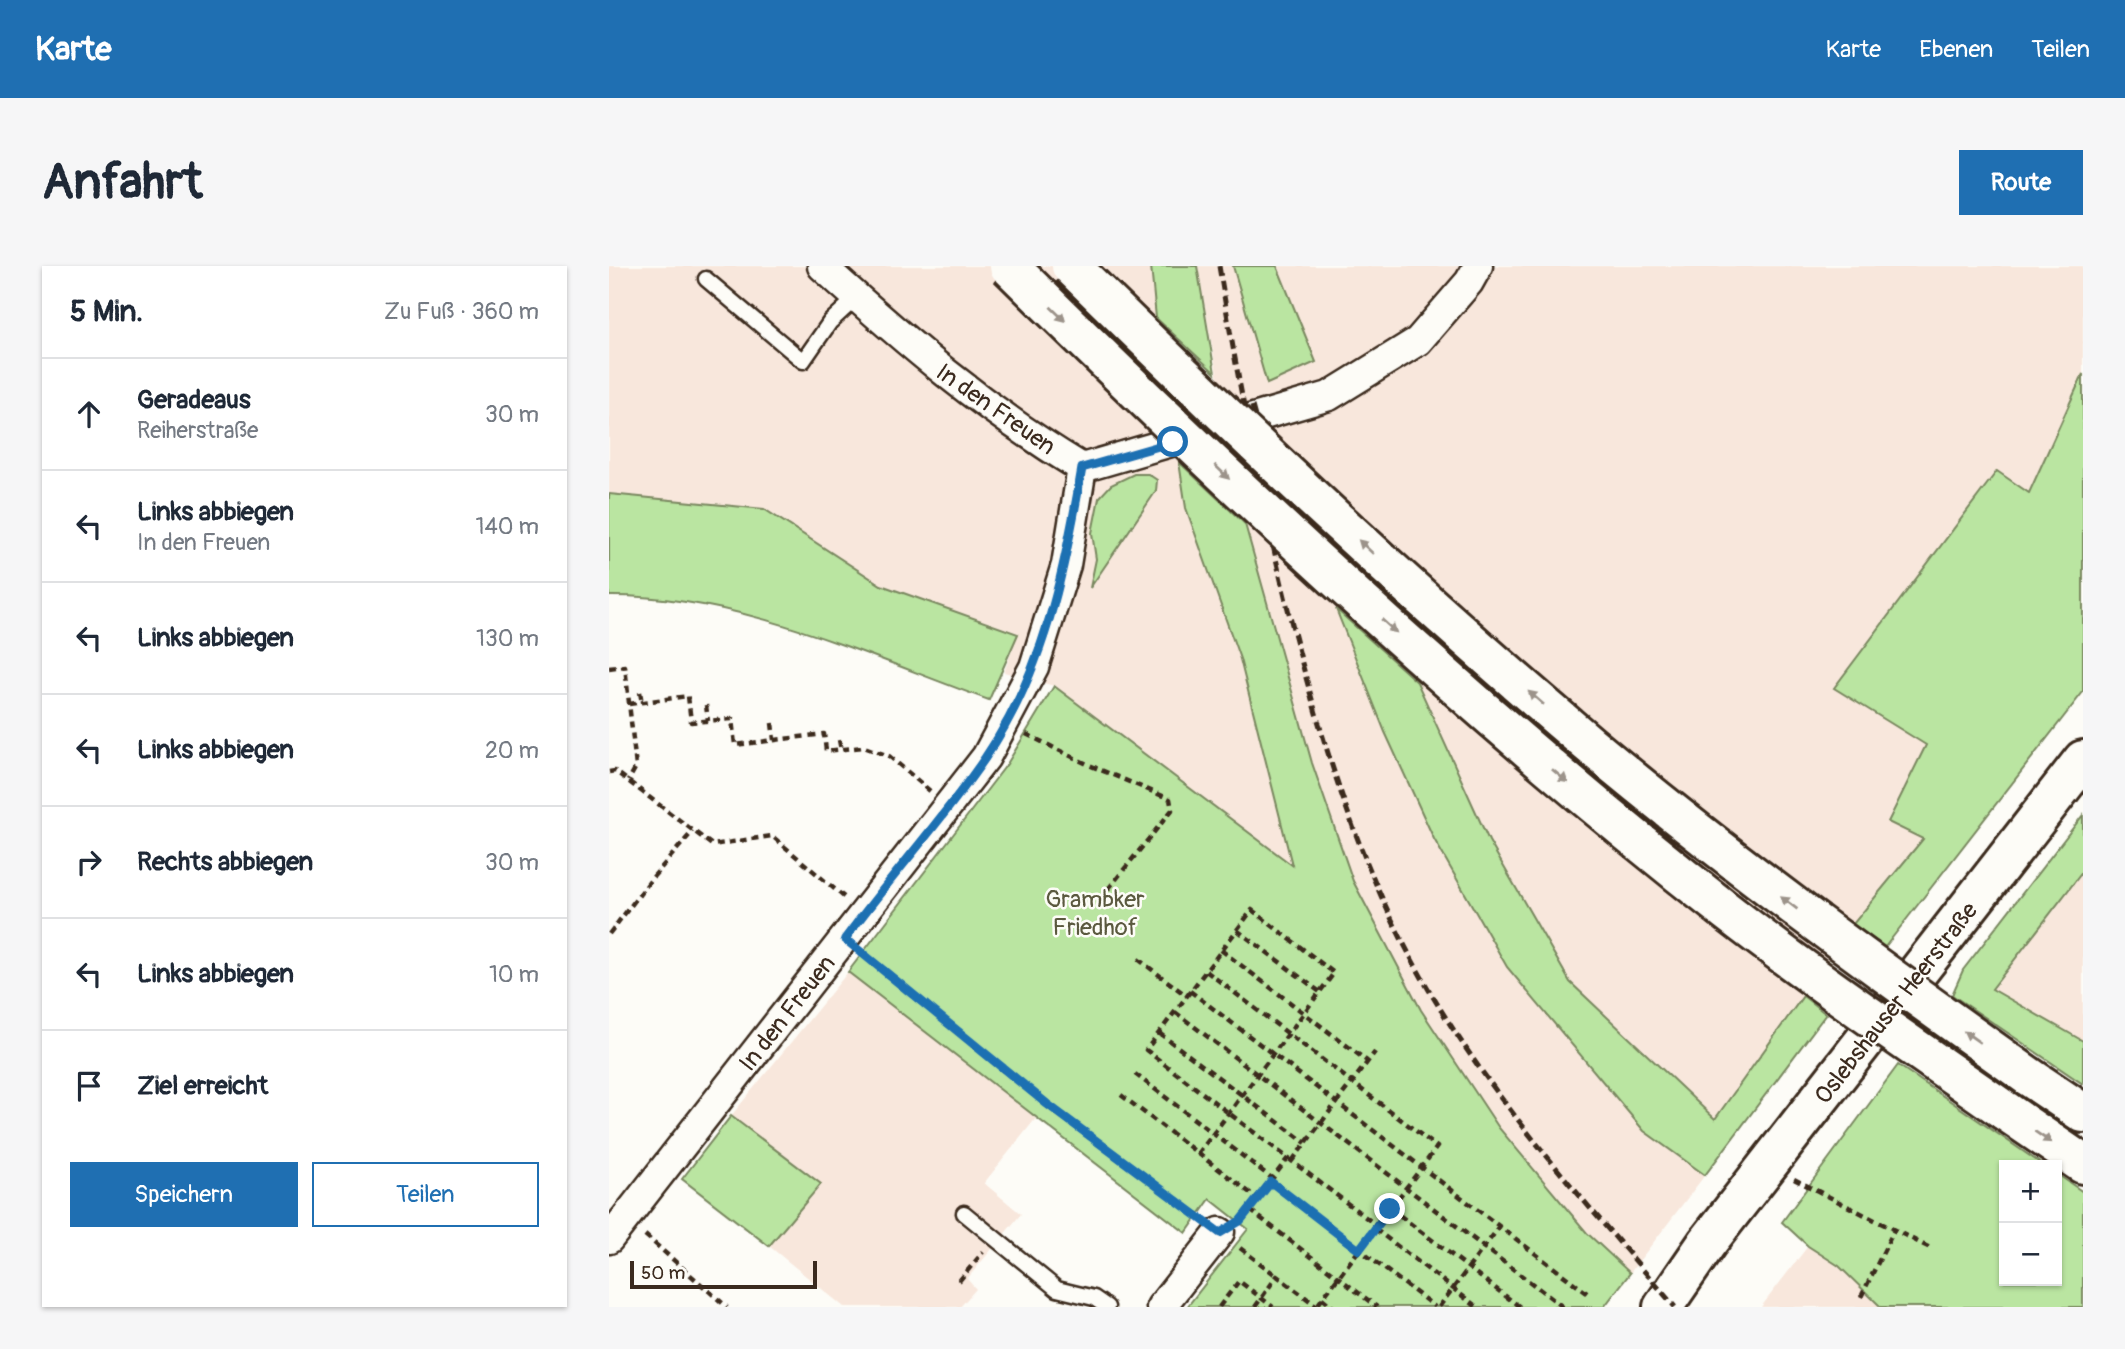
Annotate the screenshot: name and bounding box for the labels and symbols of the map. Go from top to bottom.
one-way arrow [1049,305,1066,321]
street label: In den Freuen [930,358,1061,461]
route start [1157,426,1188,457]
one-way arrow [1213,463,1230,479]
one-way arrow [1358,539,1375,555]
one-way arrow [1380,618,1398,634]
one-way arrow [1527,691,1544,706]
one-way arrow [1551,768,1568,783]
park label: Grambker Friedhof [1045,885,1145,942]
one-way arrow [1780,895,1798,910]
street label: Oslebshauser Heerstraße [1809,897,1984,1110]
street label: In den Freuen [733,950,842,1077]
one-way arrow [1963,1030,1981,1044]
one-way arrow [2034,1130,2053,1143]
route end [1374,1193,1405,1224]
scale bar [630,1258,817,1290]

